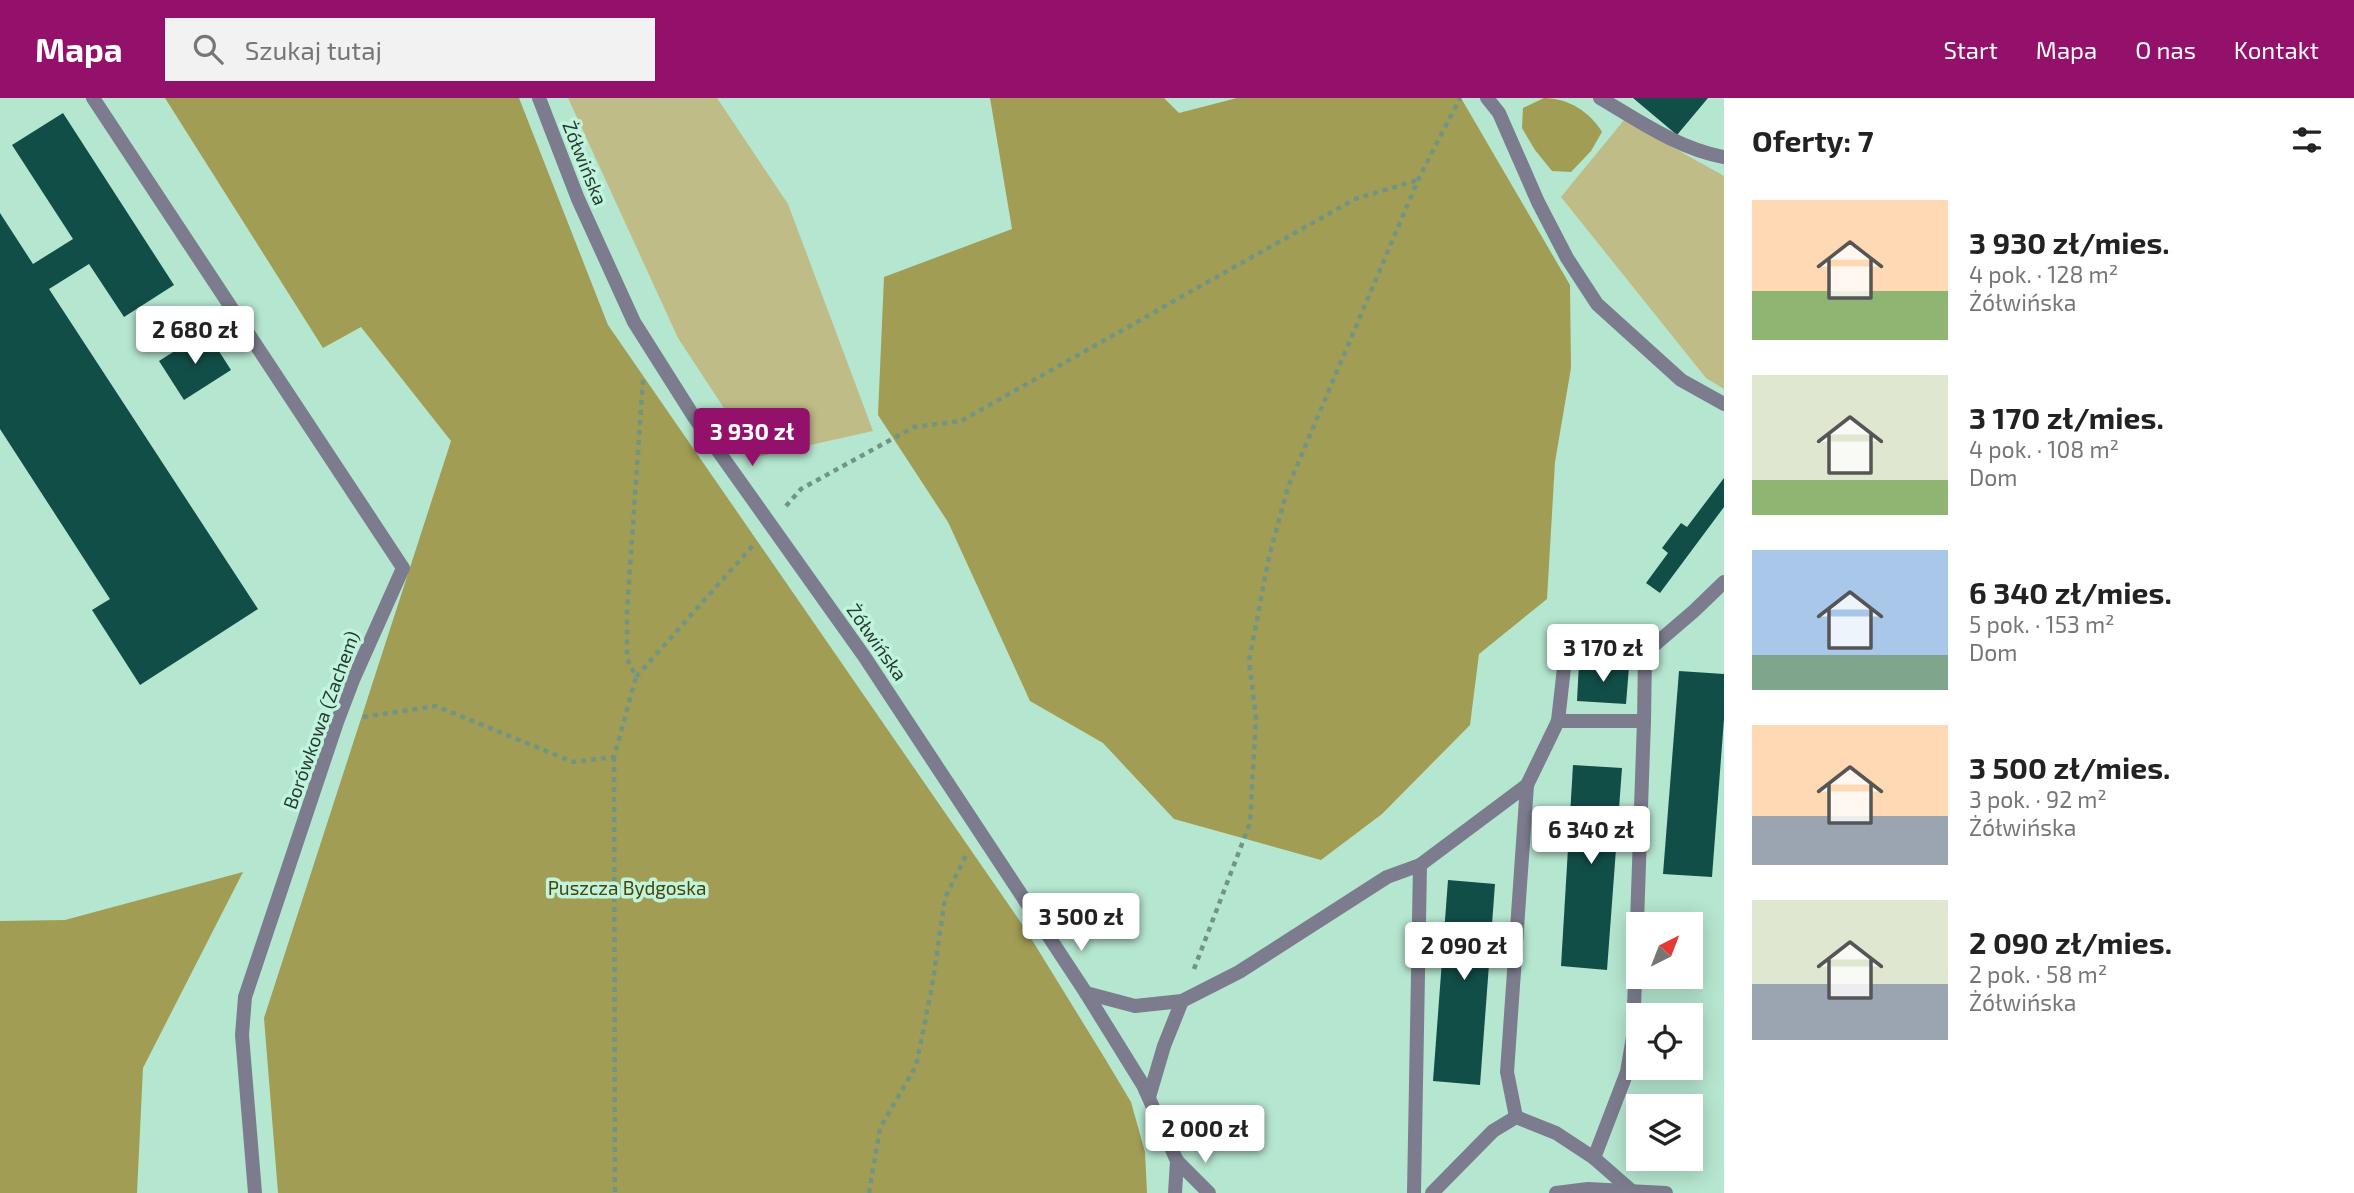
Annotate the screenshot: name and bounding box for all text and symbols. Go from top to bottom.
search box [165,18,655,81]
text: Mapa [35,29,123,69]
icon: search [189,30,227,68]
text: Szukaj tutaj [245,34,382,65]
text: Start [1943,35,1998,64]
text: Mapa [2036,35,2097,64]
text: O nas [2135,35,2196,64]
text: Kontakt [2234,35,2319,64]
street label: Żółwińska [558,117,613,208]
icon: filters [2288,121,2326,159]
text: Oferty: 7 [1752,122,1874,158]
text: 3 930 zł/mies. [1969,224,2170,260]
icon: home [1808,228,1892,312]
text: 4 pok. · 128 m² [1969,260,2118,288]
text: Żółwińska [1969,288,2076,316]
pin: 2 680 zł [123,306,267,366]
text: 2 680 zł [152,315,238,343]
text: 3 170 zł/mies. [1969,399,2164,435]
icon: home [1808,403,1892,487]
pin: 3 930 zł [680,408,824,468]
text: 3 930 zł [710,417,794,445]
text: 4 pok. · 108 m² [1969,435,2119,463]
text: Dom [1969,463,2017,491]
text: 6 340 zł/mies. [1969,574,2172,610]
icon: home [1808,578,1892,662]
street label: Żółwińska [843,599,912,685]
text: 5 pok. · 153 m² [1969,610,2115,638]
pin: 3 170 zł [1531,624,1675,684]
street label: Borówkowa (Zachem) [278,628,363,812]
text: 3 170 zł [1563,633,1643,661]
text: Dom [1969,638,2017,666]
text: 3 500 zł/mies. [1969,749,2170,785]
icon: home [1808,753,1892,837]
text: 3 pok. · 92 m² [1969,785,2107,813]
pin: 6 340 zł [1519,806,1663,866]
text: Żółwińska [1969,813,2076,841]
text: 6 340 zł [1548,815,1634,843]
park label: Puszcza Bydgoska [548,876,706,899]
pin: 3 500 zł [1009,894,1153,953]
text: 3 500 zł [1038,902,1124,930]
north arrow [1626,912,1703,989]
map controls [1626,912,1703,1171]
pin: 2 090 zł [1392,922,1536,982]
text: 2 090 zł/mies. [1969,924,2172,960]
icon: home [1808,928,1892,1012]
text: 2 090 zł [1421,931,1507,959]
text: 2 pok. · 58 m² [1969,960,2107,988]
text: Żółwińska [1969,988,2076,1016]
button: locate [1626,1003,1703,1080]
button: layers [1626,1094,1703,1171]
pin: 2 000 zł [1133,1105,1277,1165]
text: 2 000 zł [1161,1114,1249,1142]

